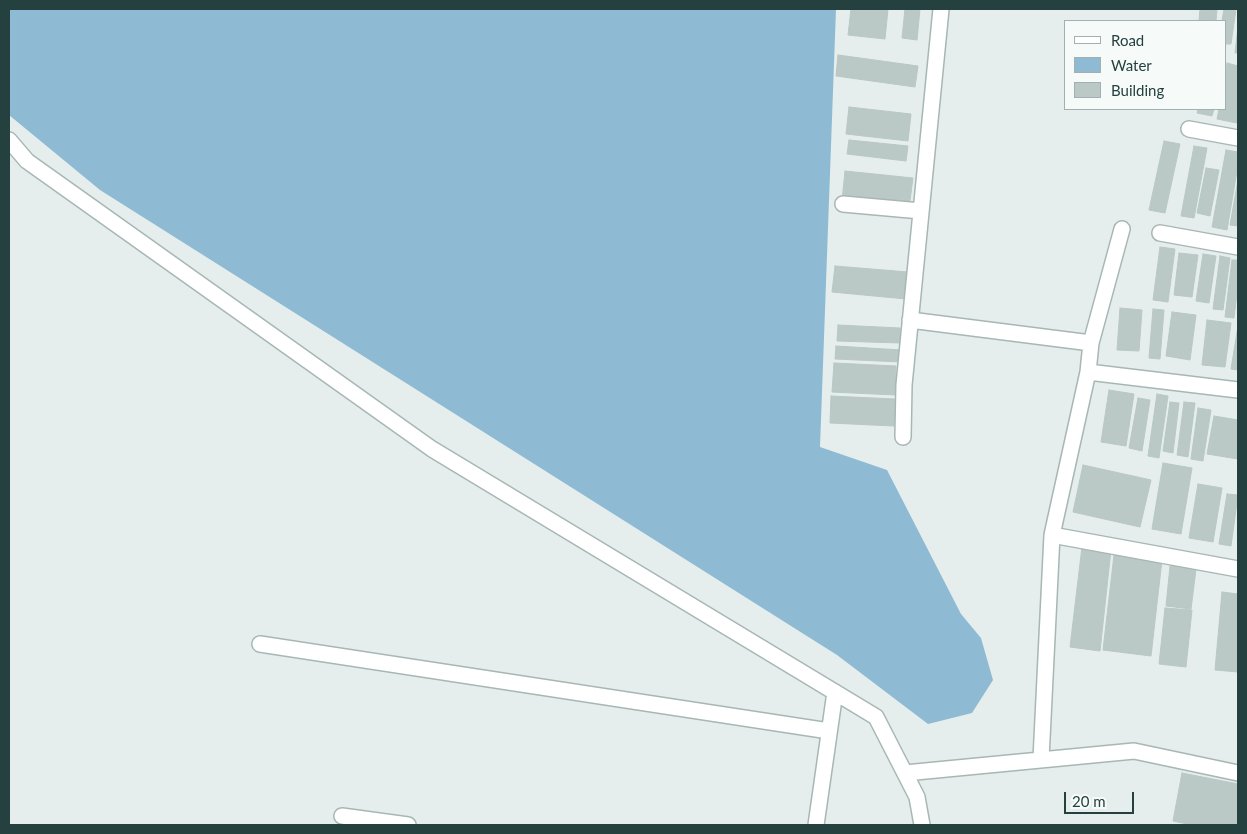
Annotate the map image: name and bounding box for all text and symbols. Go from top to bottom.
legend [1064,20,1227,110]
text: Road [1111,31,1144,49]
text: Water [1111,56,1152,74]
text: Building [1111,81,1164,99]
scale bar [1067,782,1137,814]
text: 20 m [1072,792,1106,810]

